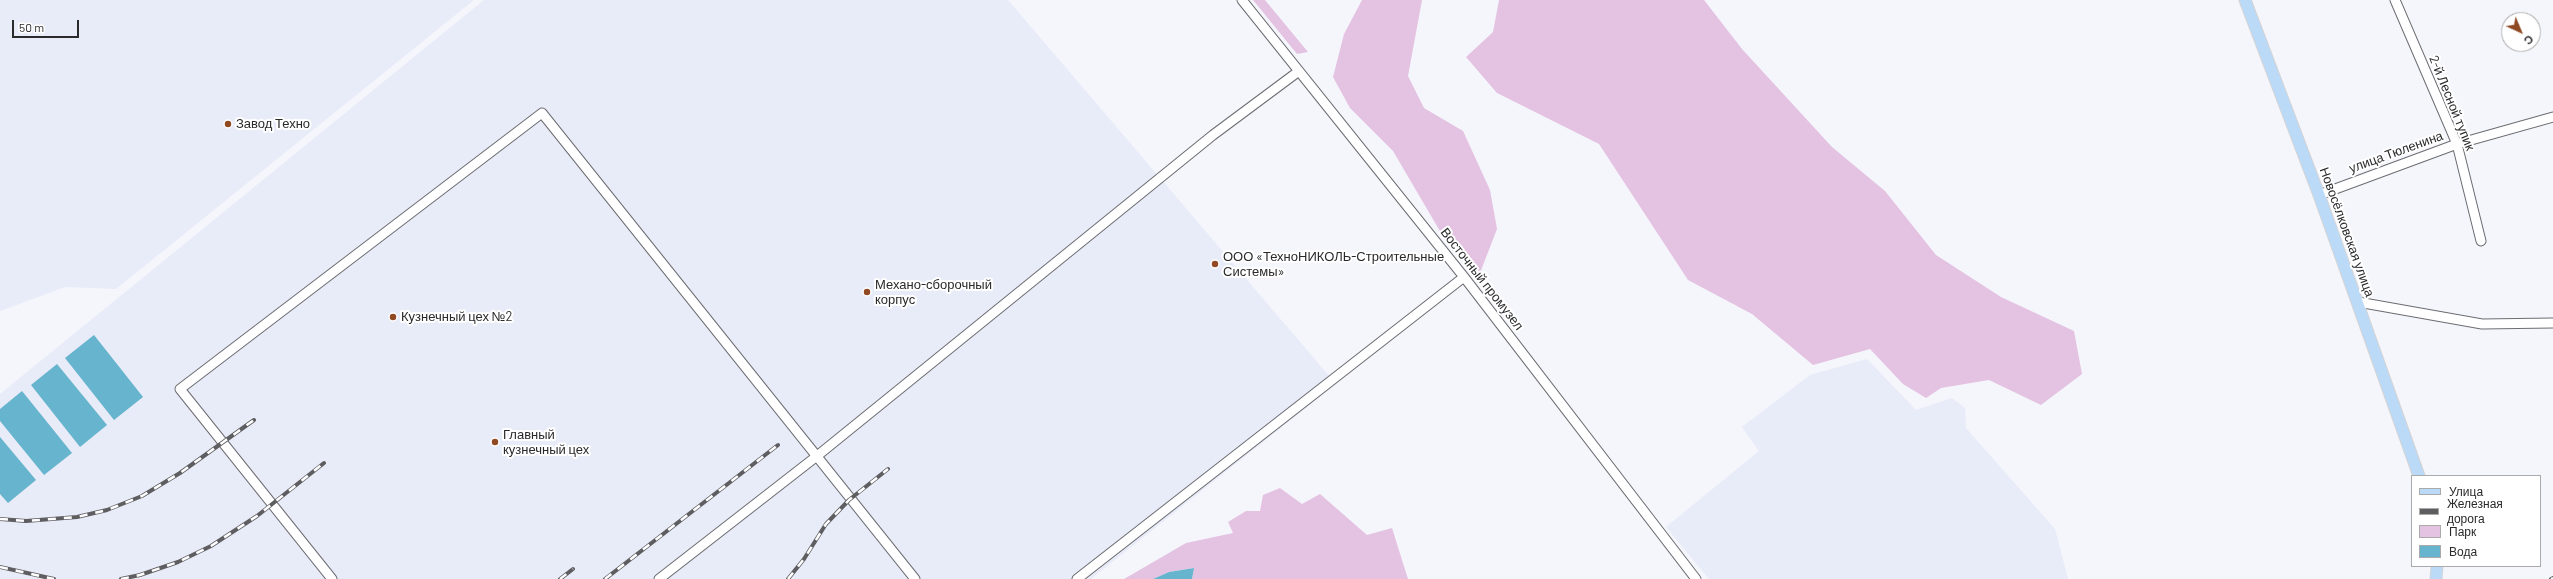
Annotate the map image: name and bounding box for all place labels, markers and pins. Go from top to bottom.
place label: Завод Техно [236,116,310,132]
marker: Завод Техно [223,119,233,129]
place label: ООО «ТехноНИКОЛЬ-Строительные Системы» [1223,249,1444,280]
marker: ООО «ТехноНИКОЛЬ-Строительные Системы» [1210,259,1220,269]
place label: Механо-сборочный корпус [875,277,992,308]
marker: Механо-сборочный корпус [862,287,872,297]
place label: Кузнечный цех №2 [401,309,512,325]
marker: Кузнечный цех №2 [388,312,398,322]
place label: Главный кузнечный цех [503,427,589,458]
marker: Главный кузнечный цех [490,437,500,447]

